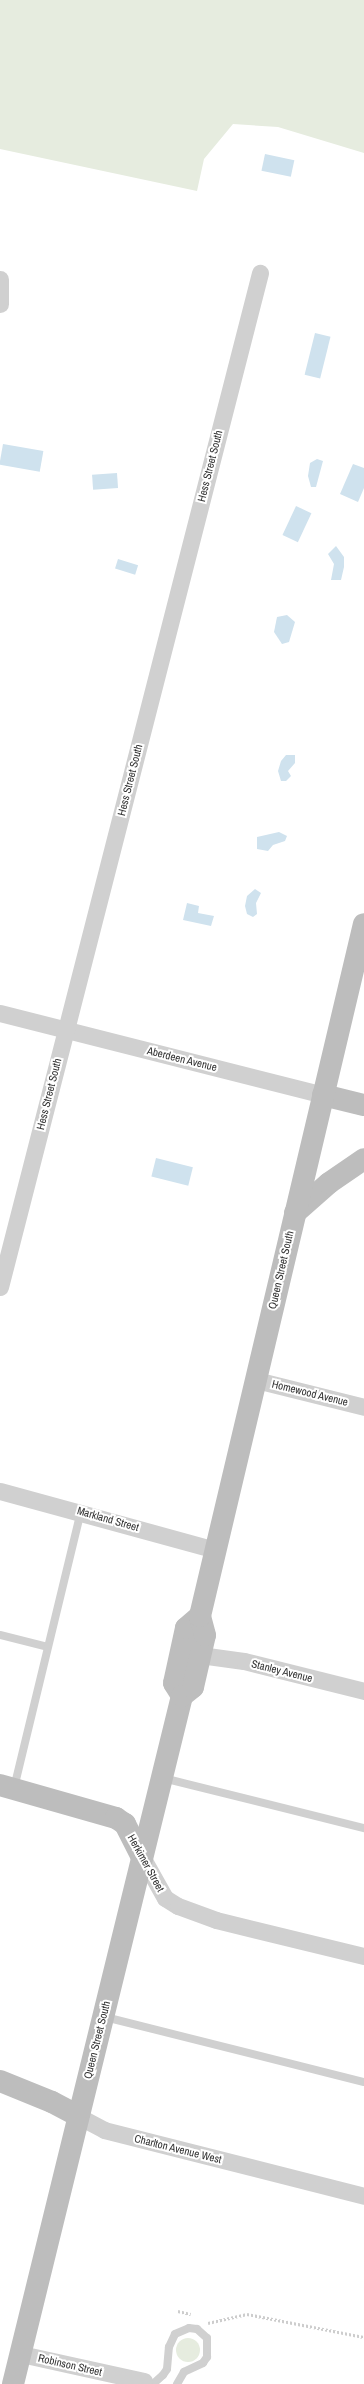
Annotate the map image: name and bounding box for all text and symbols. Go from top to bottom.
street label: Hess Street South [195,429,225,503]
street label: Hess Street South [115,743,145,817]
street label: Aberdeen Avenue [145,1044,219,1074]
street label: Hess Street South [34,1057,64,1131]
street label: Queen Street South [266,1230,296,1310]
street label: Homewood Avenue [270,1377,350,1409]
street label: Markland Street [76,1504,140,1534]
street label: Stanley Avenue [250,1657,314,1685]
street label: Herkimer Street [125,1832,167,1894]
street label: Queen Street South [81,2000,113,2080]
street label: Charlton Avenue West [133,2132,223,2166]
street label: Robinson Street [37,2351,103,2379]

